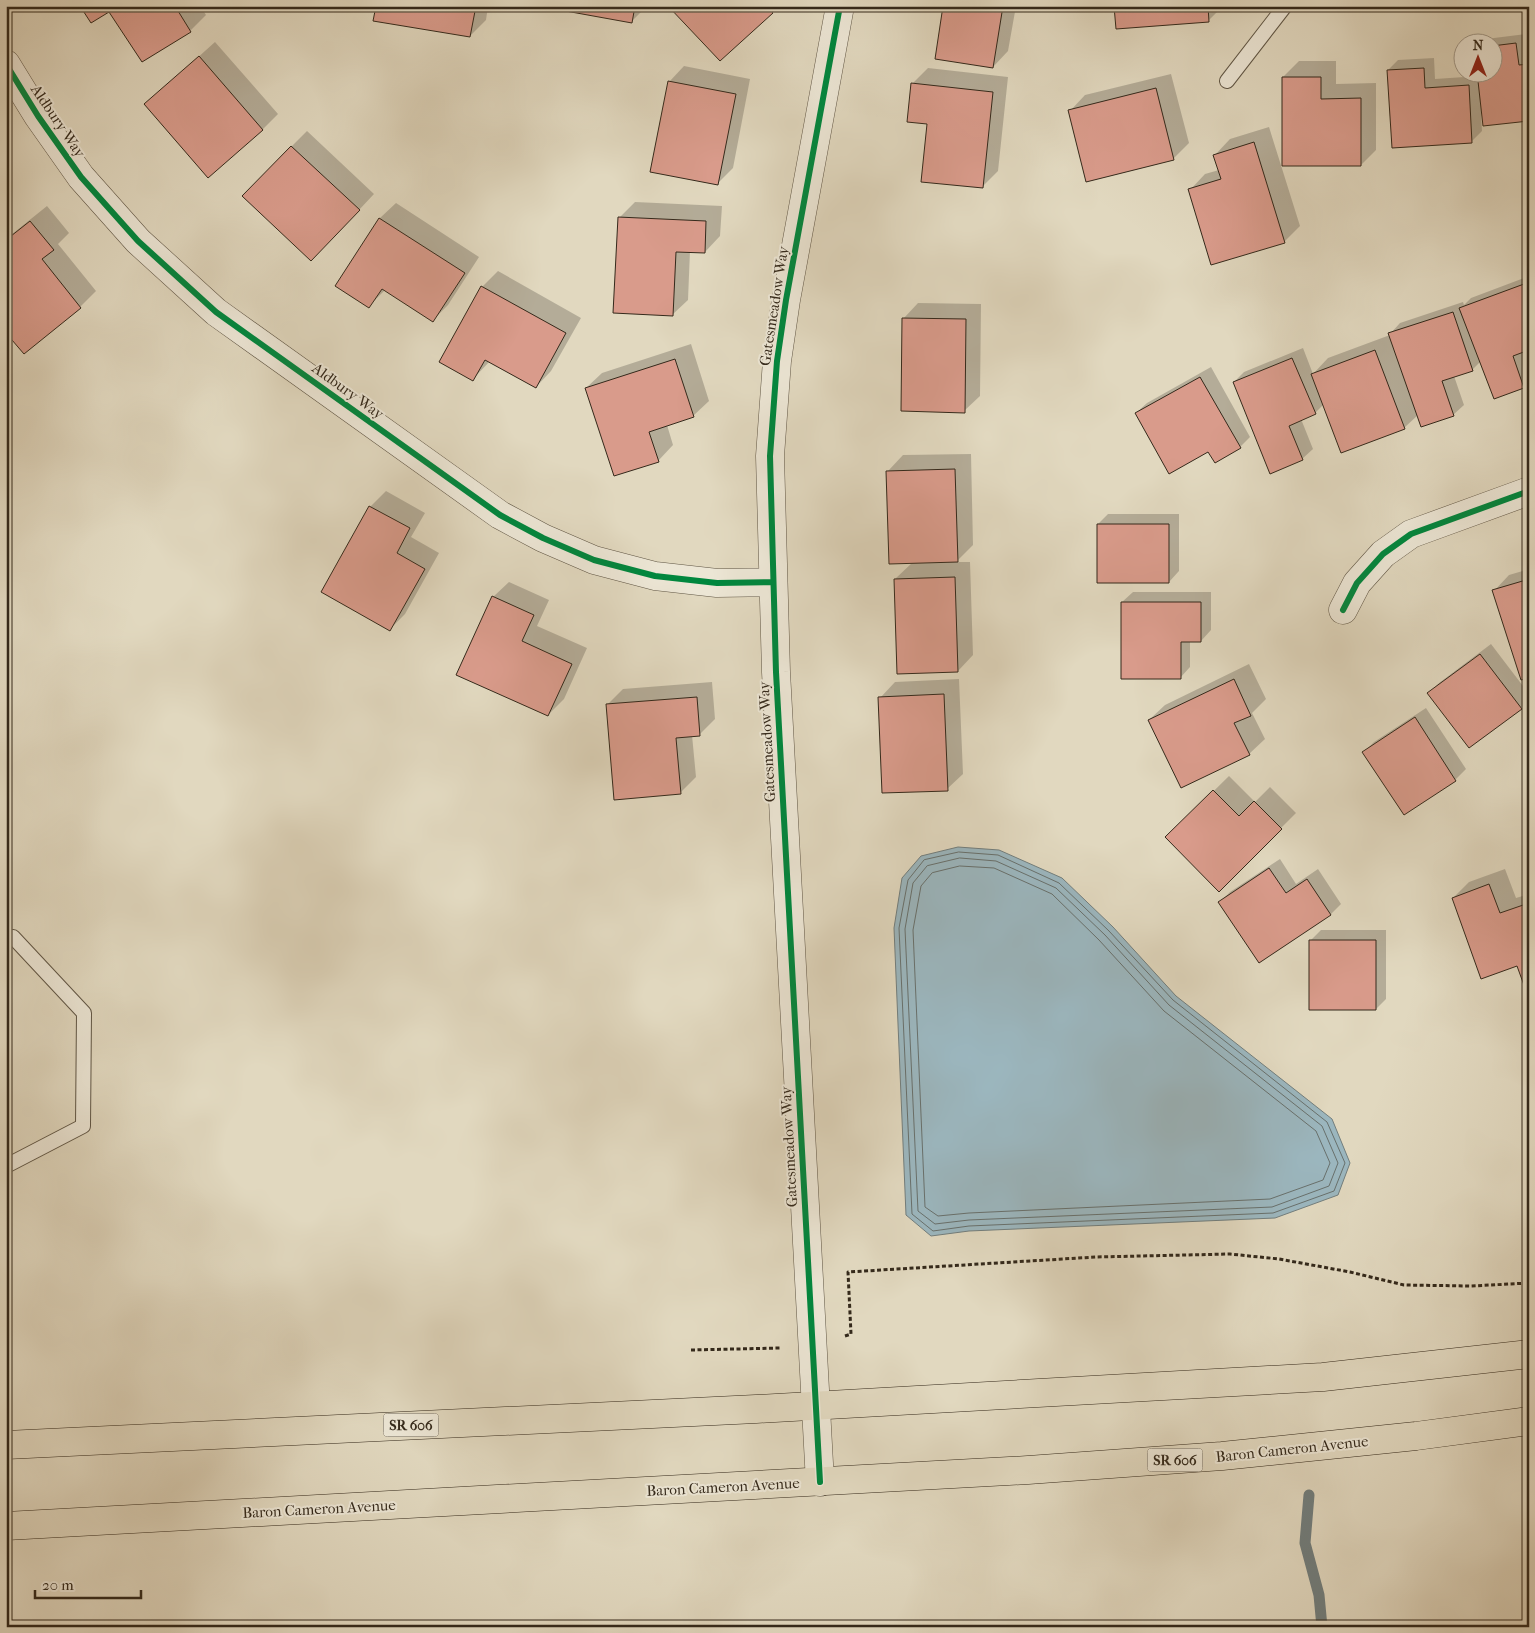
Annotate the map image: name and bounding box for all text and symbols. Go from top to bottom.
north arrow [1452,32,1502,82]
text: N [1473,37,1484,54]
street label: Aldbury Way [26,80,90,162]
street label: Gatesmeadow Way [756,244,793,367]
street label: Aldbury Way [308,358,388,424]
street label: Gatesmeadow Way [755,680,779,803]
street label: Gatesmeadow Way [777,1085,801,1208]
road number: SR 606 [384,1414,438,1436]
street label: Baron Cameron Avenue [1215,1432,1370,1466]
road number: SR 606 [1148,1448,1202,1472]
street label: Baron Cameron Avenue [646,1474,801,1500]
street label: Baron Cameron Avenue [242,1496,397,1522]
scale bar [35,1568,141,1600]
text: 20 m [42,1576,74,1594]

